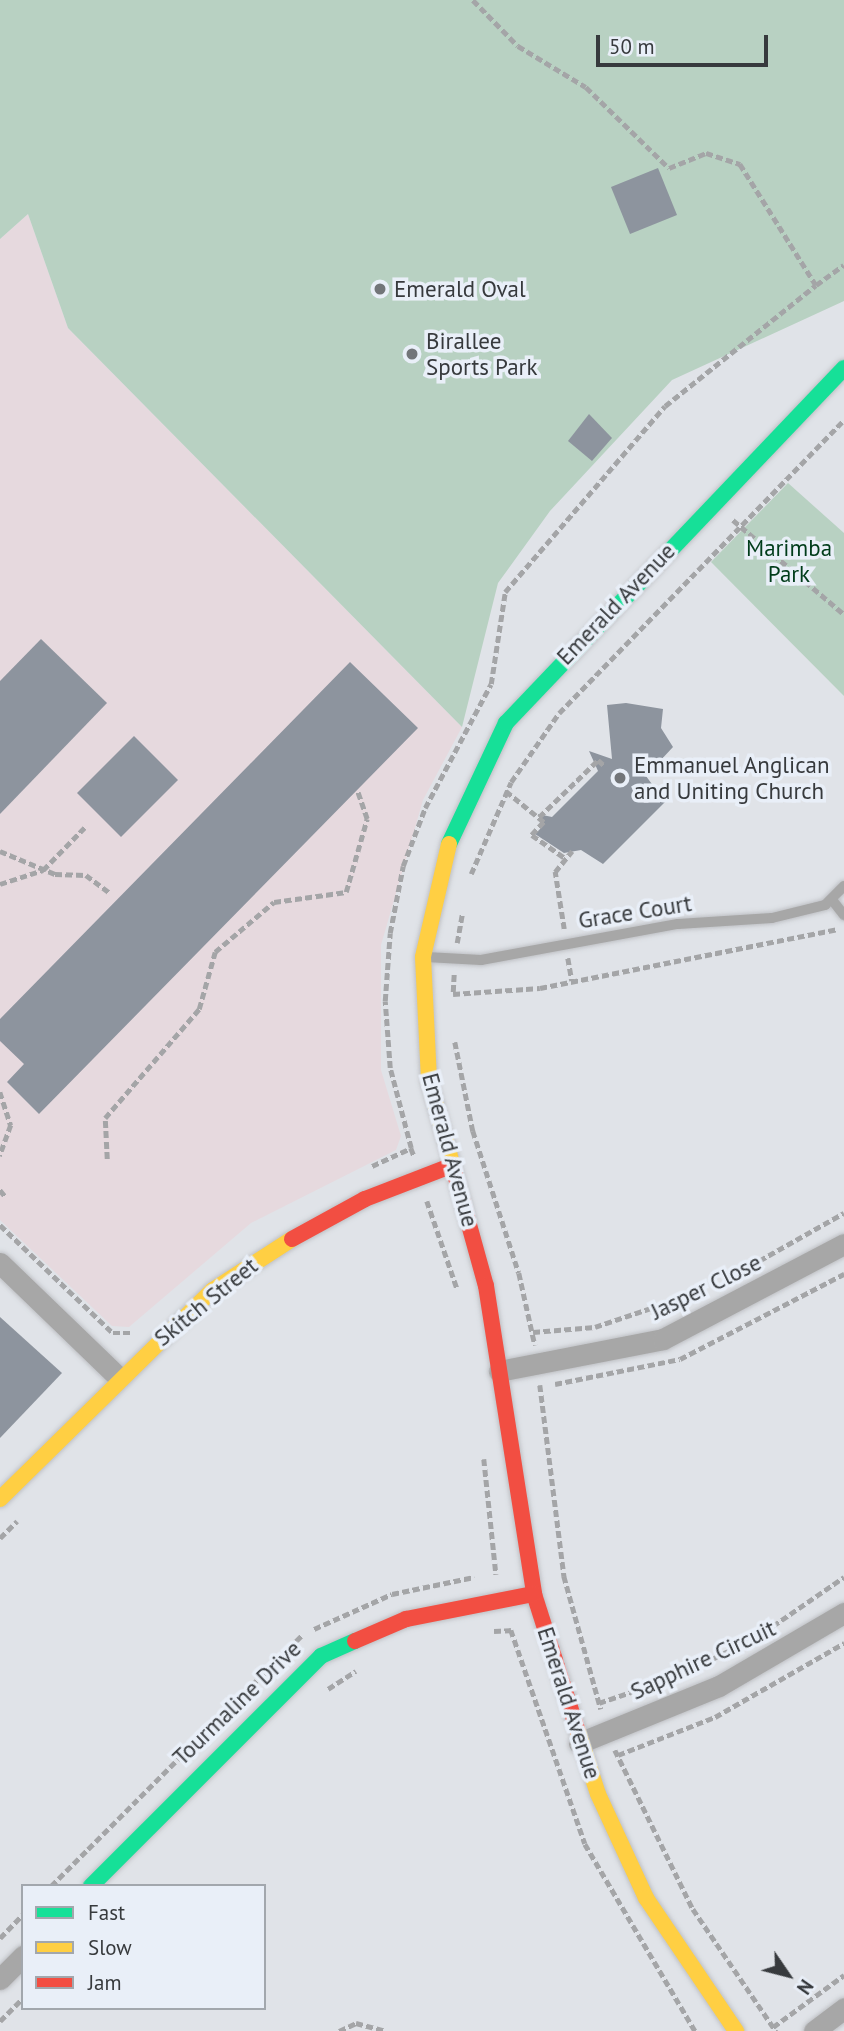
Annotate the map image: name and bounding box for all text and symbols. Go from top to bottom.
scale bar [599,21,770,65]
text: 50 m [609,33,655,60]
place label: Emerald Oval [394,275,526,303]
marker: Emerald Oval [372,281,388,297]
place label: Birallee Sports Park [426,327,537,381]
marker: Birallee Sports Park [404,346,420,362]
park label: Marimba Park [746,534,832,588]
street label: Emerald Avenue [551,537,681,671]
place label: Emmanuel Anglican and Uniting Church [634,751,830,805]
marker: Emmanuel Anglican and Uniting Church [612,770,628,786]
street label: Grace Court [576,889,694,935]
street label: Emerald Avenue [416,1070,484,1230]
street label: Jasper Close [646,1248,766,1326]
street label: Skitch Street [149,1252,263,1352]
street label: Sapphire Circuit [626,1614,780,1706]
street label: Emerald Avenue [531,1623,607,1783]
street label: Tourmaline Drive [167,1635,307,1771]
legend [21,1884,266,2010]
text: Fast [88,1899,125,1926]
text: Slow [88,1934,132,1961]
north arrow [753,1940,823,2010]
text: Jam [88,1969,122,1996]
text: N [792,1975,819,1999]

